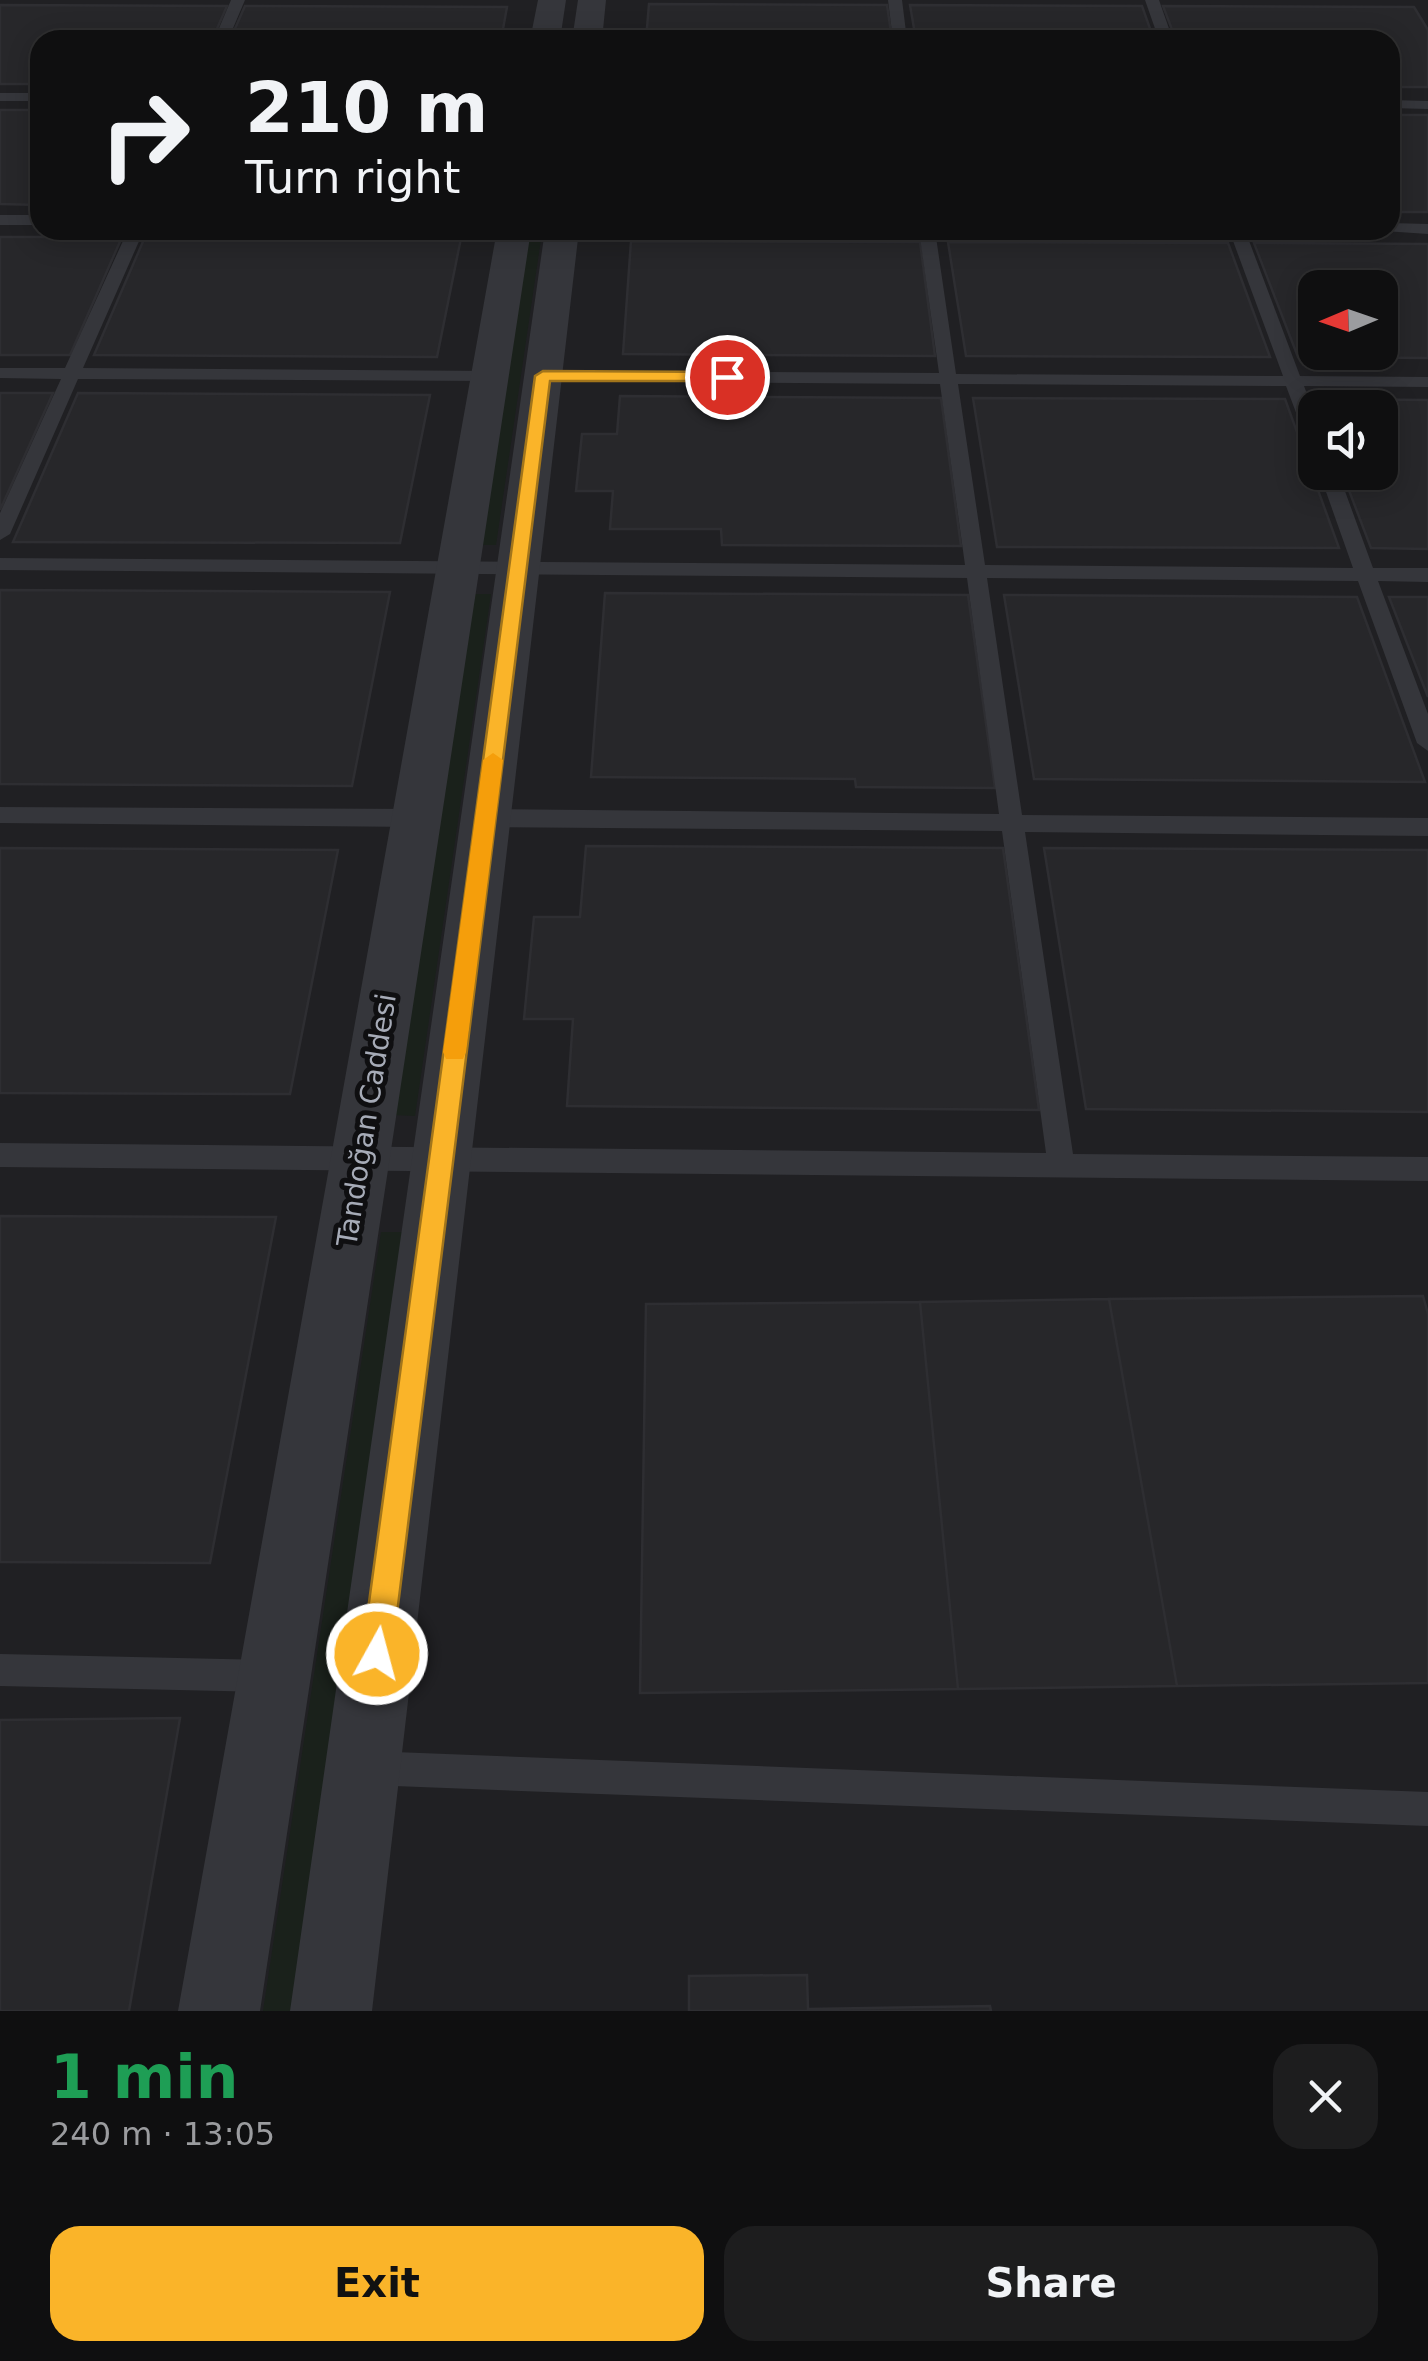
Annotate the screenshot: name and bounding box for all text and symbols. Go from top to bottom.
text: 210 m [245,67,488,149]
icon: right [80,70,210,200]
text: Turn right [245,151,460,204]
north arrow [1298,270,1398,370]
map controls [1298,270,1398,490]
pin [685,335,770,420]
icon: arrive [700,350,755,405]
button: sound [1298,390,1398,490]
street label: Tandoğan Caddesi [330,991,403,1250]
position arrow [325,1602,429,1706]
text: 1 min [50,2042,238,2112]
button: close [1273,2044,1378,2149]
text: 240 m · 13:05 [50,2115,275,2153]
button: Exit [50,2226,704,2341]
button: Share [724,2226,1378,2341]

